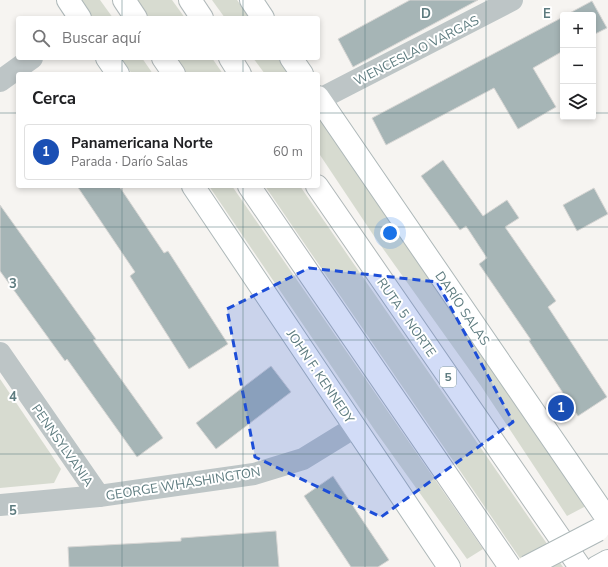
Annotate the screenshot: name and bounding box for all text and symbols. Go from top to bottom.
text: D [421,5,431,23]
text: E [543,5,551,23]
street label: WENCESLAO VARGAS [351,11,482,90]
map controls [560,12,596,120]
button: + [560,12,596,48]
search box [16,16,320,60]
icon: search [30,27,52,49]
text: Buscar aquí [62,28,140,48]
button: − [560,48,596,84]
button: layers [560,84,596,120]
text: Cerca [32,87,76,110]
text: Panamericana Norte [71,133,213,153]
text: 1 [42,143,50,161]
text: 60 m [273,143,303,161]
text: Parada · Darío Salas [71,153,188,171]
your location [380,223,400,243]
street label: DARÍO SALAS [431,267,494,349]
text: 3 [9,275,17,293]
street label: RUTA 5 NORTE [372,275,440,361]
street label: JOHN F. KENNEDY [282,325,358,427]
road number: 5 [440,367,456,387]
text: 4 [9,388,17,406]
pin: 1 [548,393,574,423]
street label: PENNSYLVANIA [27,401,98,491]
street label: GEORGE WHASHINGTON [104,463,262,505]
text: 5 [9,502,17,520]

